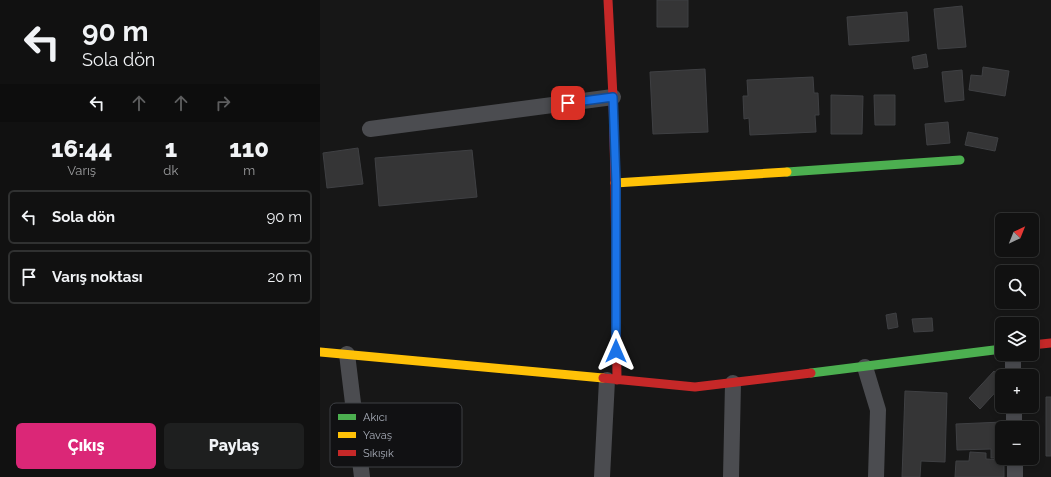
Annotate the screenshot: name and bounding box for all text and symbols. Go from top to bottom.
text: 90 m [82,15,148,48]
icon: left [16,16,68,68]
text: Sola dön [82,49,155,70]
pin [551,86,585,120]
icon: left [86,92,108,114]
icon: ahead [128,92,150,114]
icon: ahead [170,92,192,114]
icon: right [212,92,234,114]
icon: arrive [557,92,579,114]
text: 16:44 [51,134,112,163]
text: 1 [165,134,177,163]
text: 110 [229,134,269,163]
text: Varış [67,163,96,178]
text: dk [163,163,178,178]
text: m [243,163,255,178]
icon: left [18,206,40,228]
text: Sola dön [52,208,115,226]
text: 90 m [266,208,302,226]
north arrow [995,213,1039,257]
map controls [995,213,1039,465]
button: search [995,265,1039,309]
icon: arrive [18,266,40,288]
text: Varış noktası [52,268,143,286]
text: 20 m [267,268,302,286]
button: layers [995,317,1039,361]
position arrow [595,330,637,372]
button: + [995,369,1039,413]
legend [330,403,462,467]
text: Akıcı [363,411,387,424]
button: − [995,421,1039,465]
button: Çıkış [16,423,156,469]
button: Paylaş [164,423,304,469]
text: Yavaş [363,429,392,442]
text: Sıkışık [363,447,394,460]

